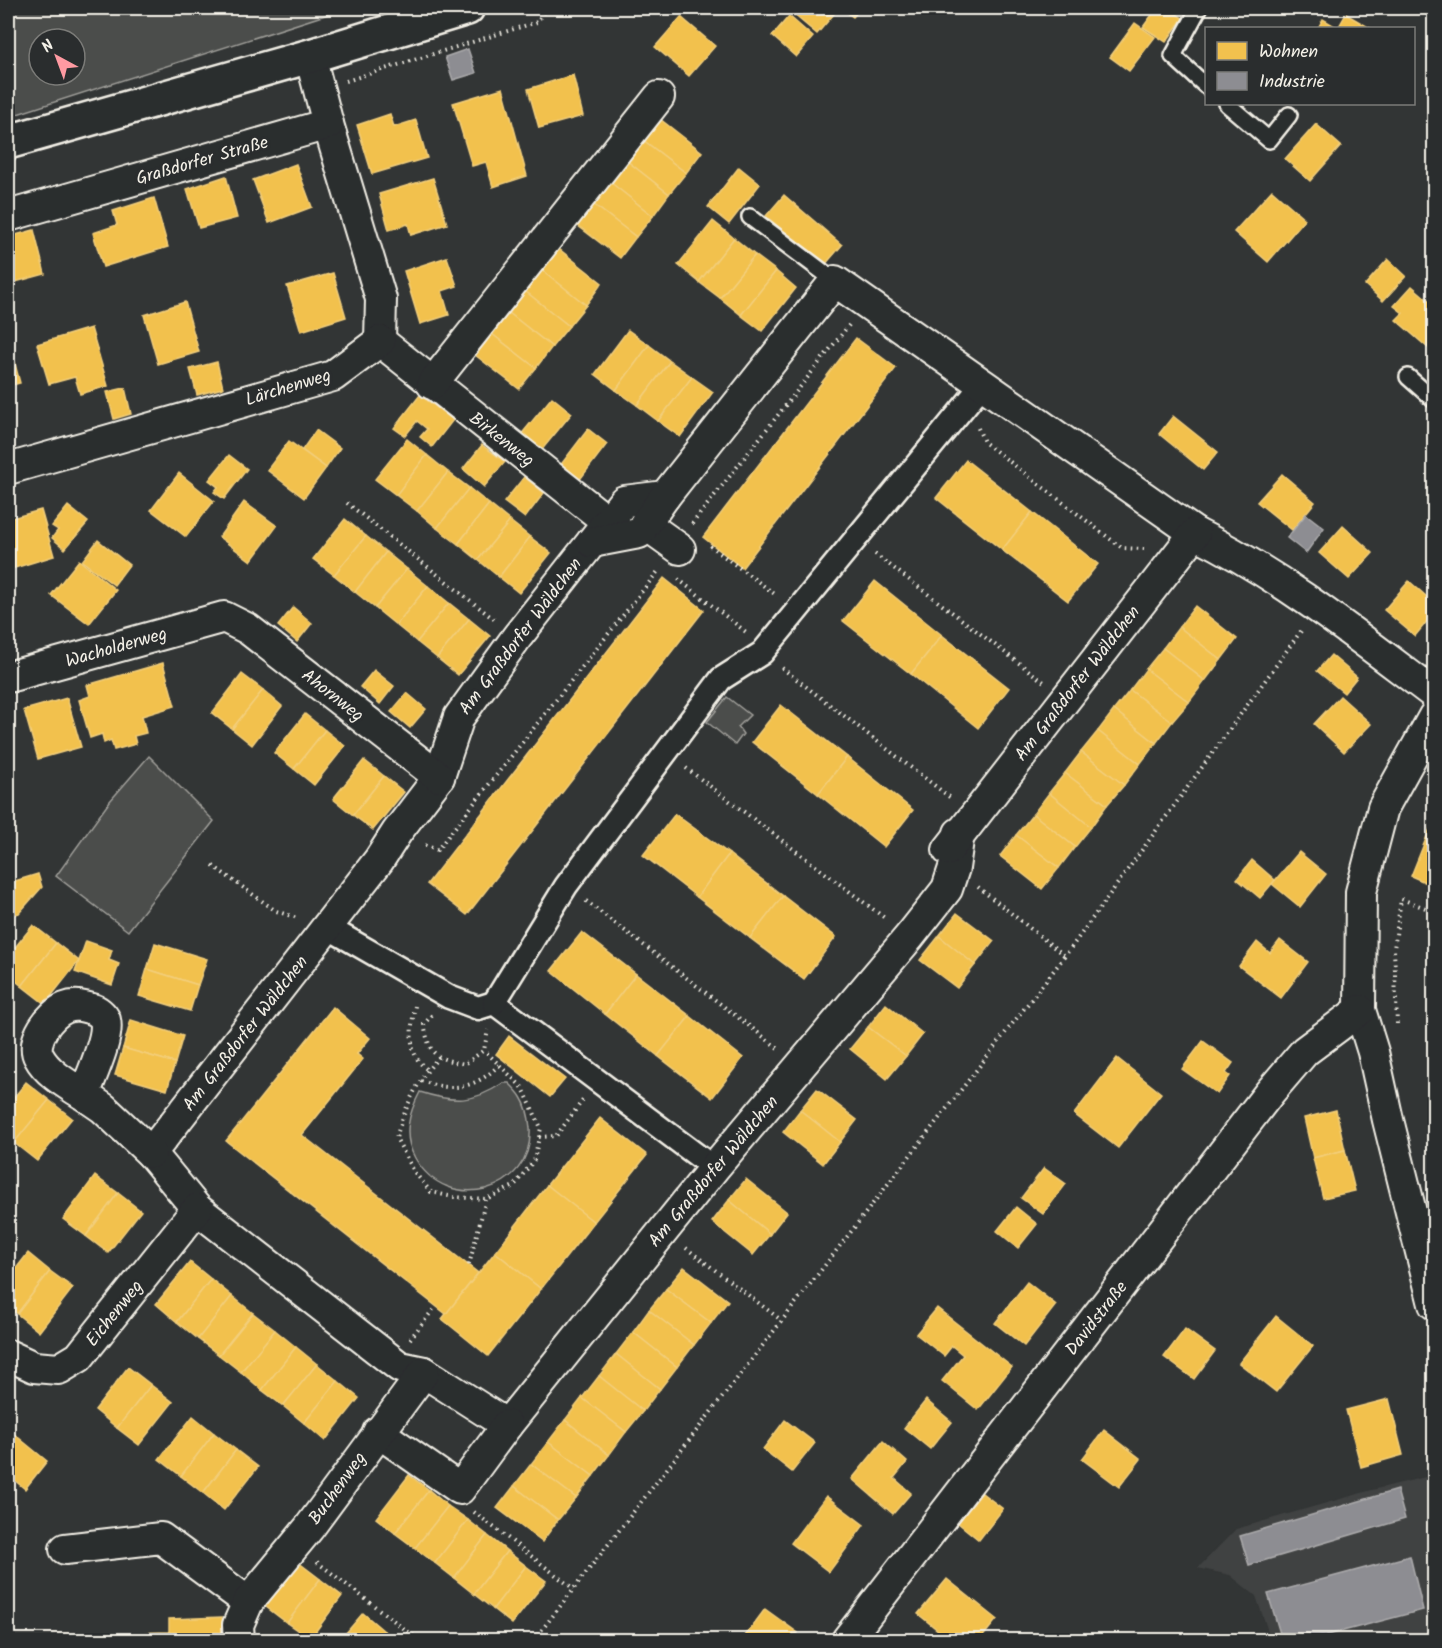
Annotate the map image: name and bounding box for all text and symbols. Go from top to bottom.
north arrow [27,27,87,87]
legend [1205,27,1415,105]
text: N [36,34,60,60]
text: Wohnen [1259,38,1318,67]
text: Industrie [1259,68,1325,97]
street label: Graßdorfer Straße [133,129,272,194]
street label: Lärchenweg [242,362,335,415]
street label: Birkenweg [462,405,540,475]
street label: Am Graßdorfer Wäldchen [452,552,590,722]
street label: Am Graßdorfer Wäldchen [1008,600,1148,768]
street label: Wacholderweg [62,620,171,677]
street label: Ahornweg [294,662,370,730]
street label: Am Graßdorfer Wäldchen [176,950,316,1118]
street label: Am Graßdorfer Wäldchen [642,1090,787,1254]
street label: Eichenweg [79,1274,151,1354]
street label: Davidstraße [1058,1275,1136,1363]
street label: Buchenweg [302,1446,375,1531]

